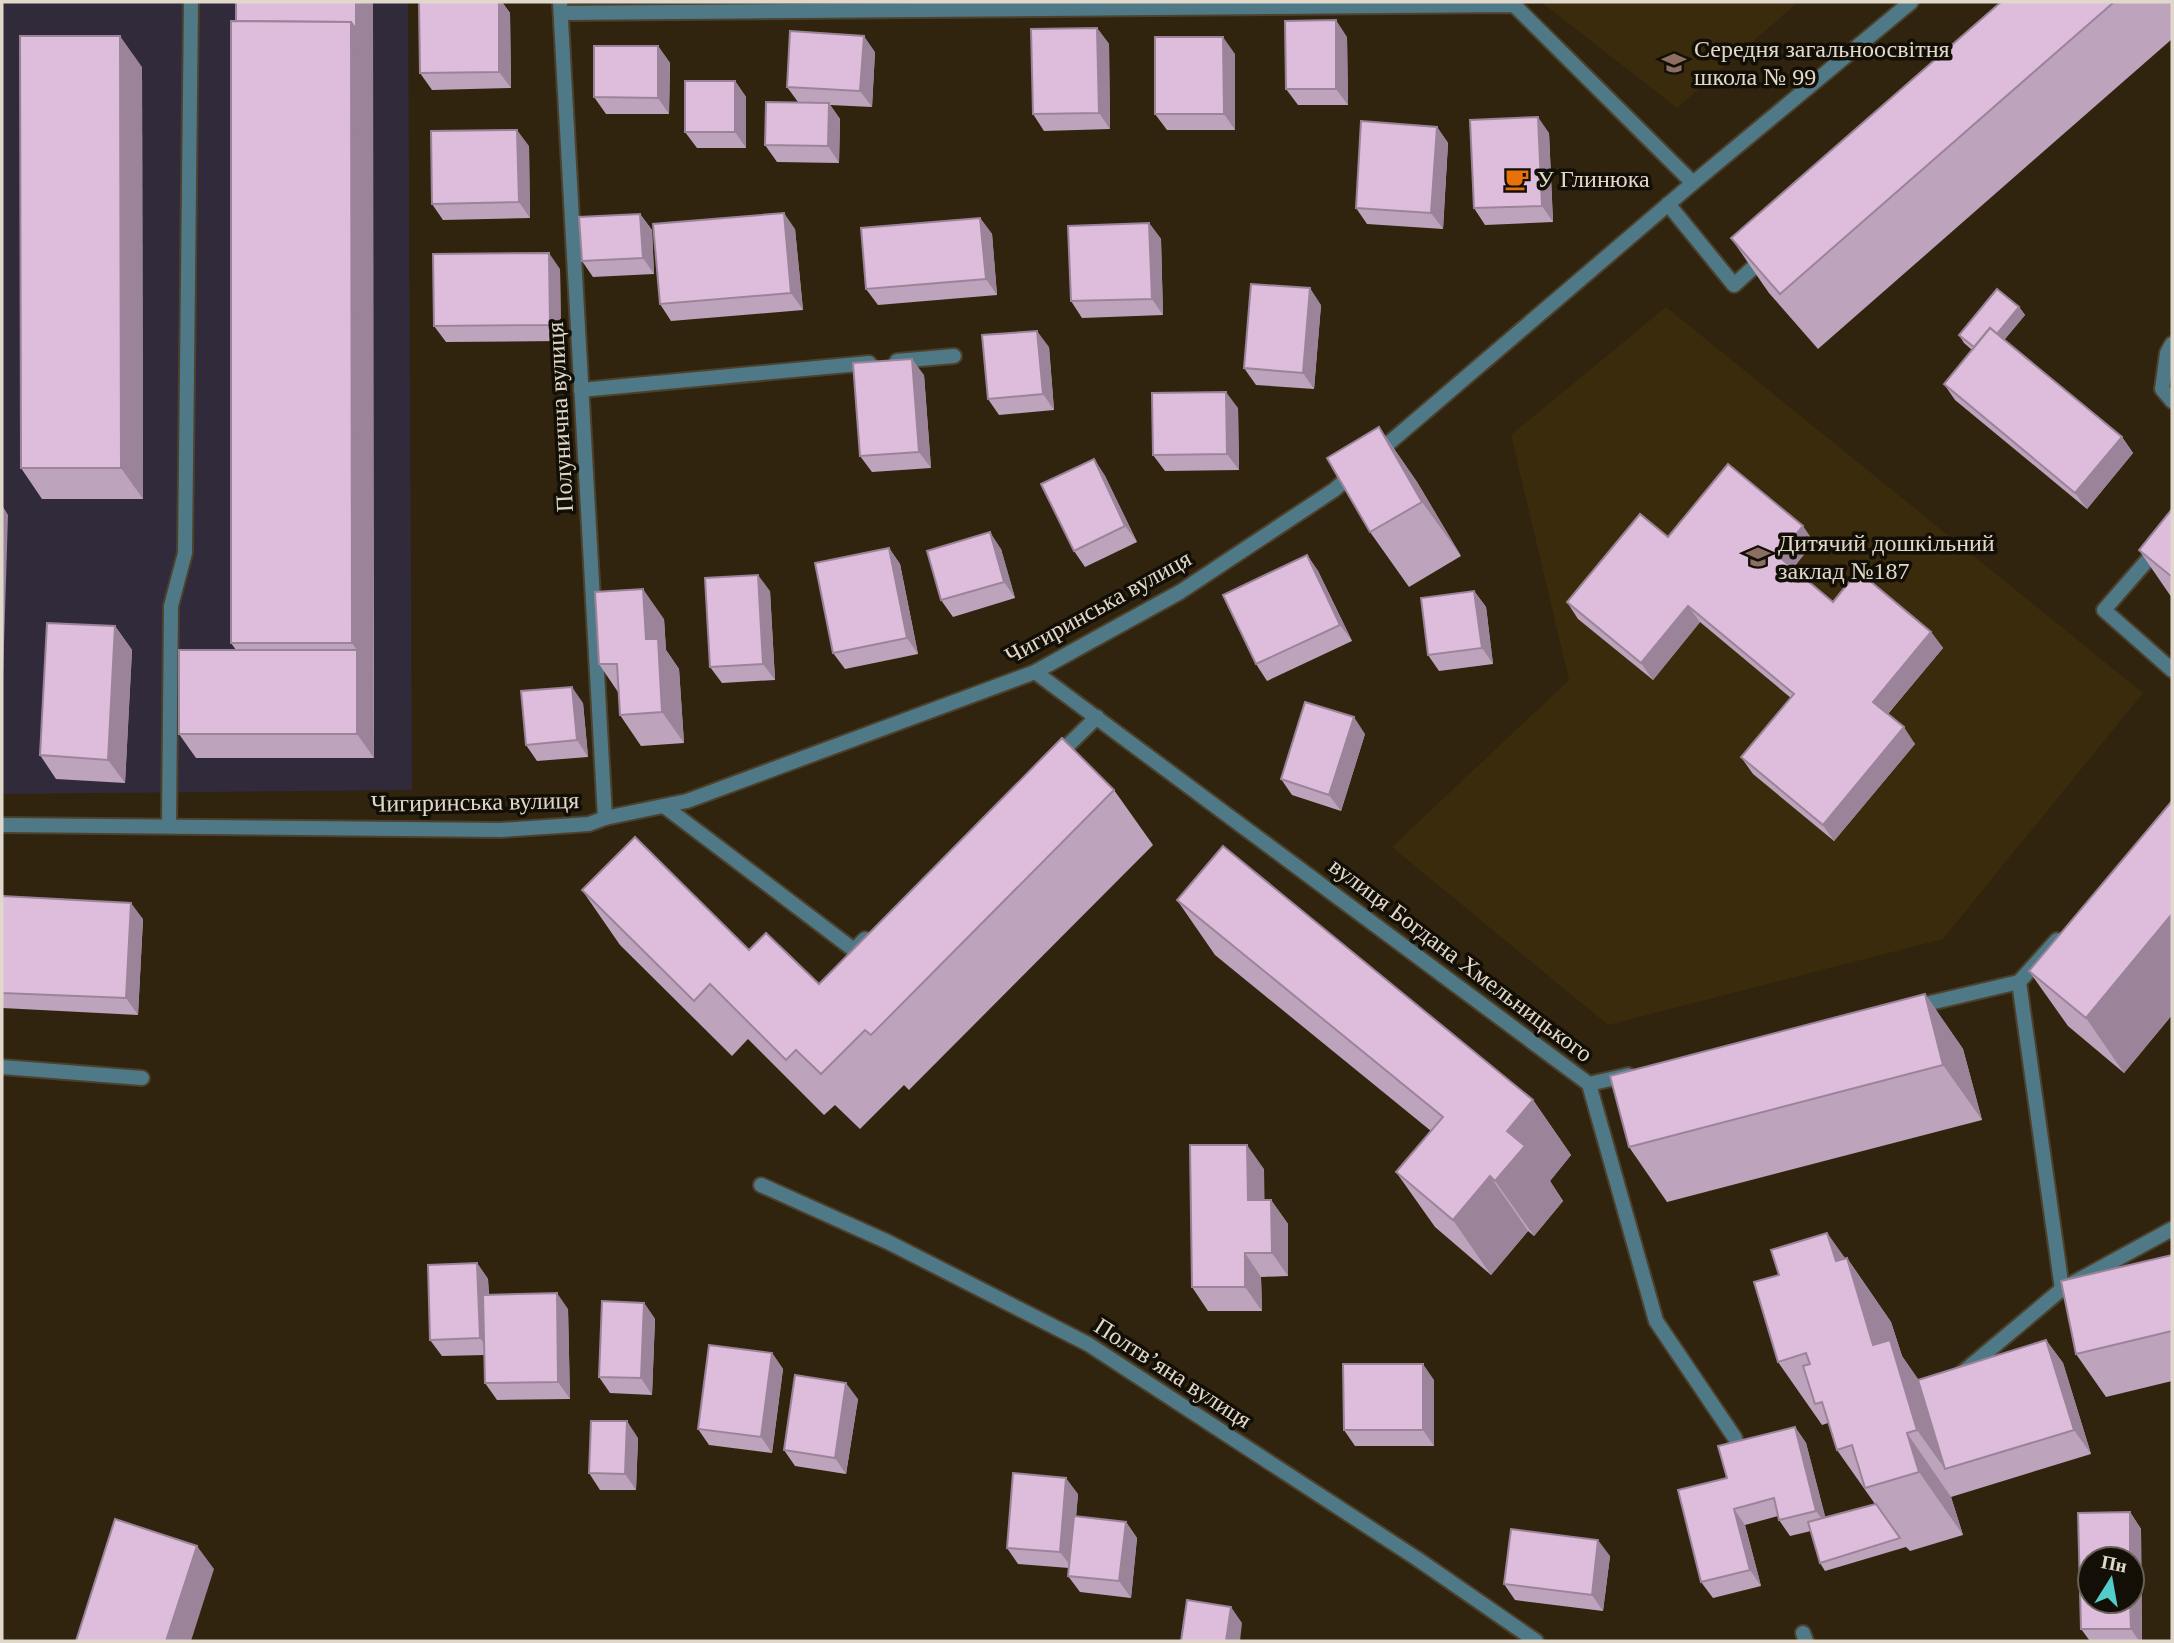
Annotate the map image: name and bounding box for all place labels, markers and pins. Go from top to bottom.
place label: Середня загальноосвітня школа № 99 [1694,36,1950,90]
school or university icon: Середня загальноосвітня школа № 99 [1660,49,1688,77]
cafe icon: У Глинюка [1503,165,1531,193]
place label: У Глинюка [1537,166,1650,192]
place label: Дитячий дошкільний заклад №187 [1778,530,1995,584]
school or university icon: Дитячий дошкільний заклад №187 [1744,543,1772,571]

